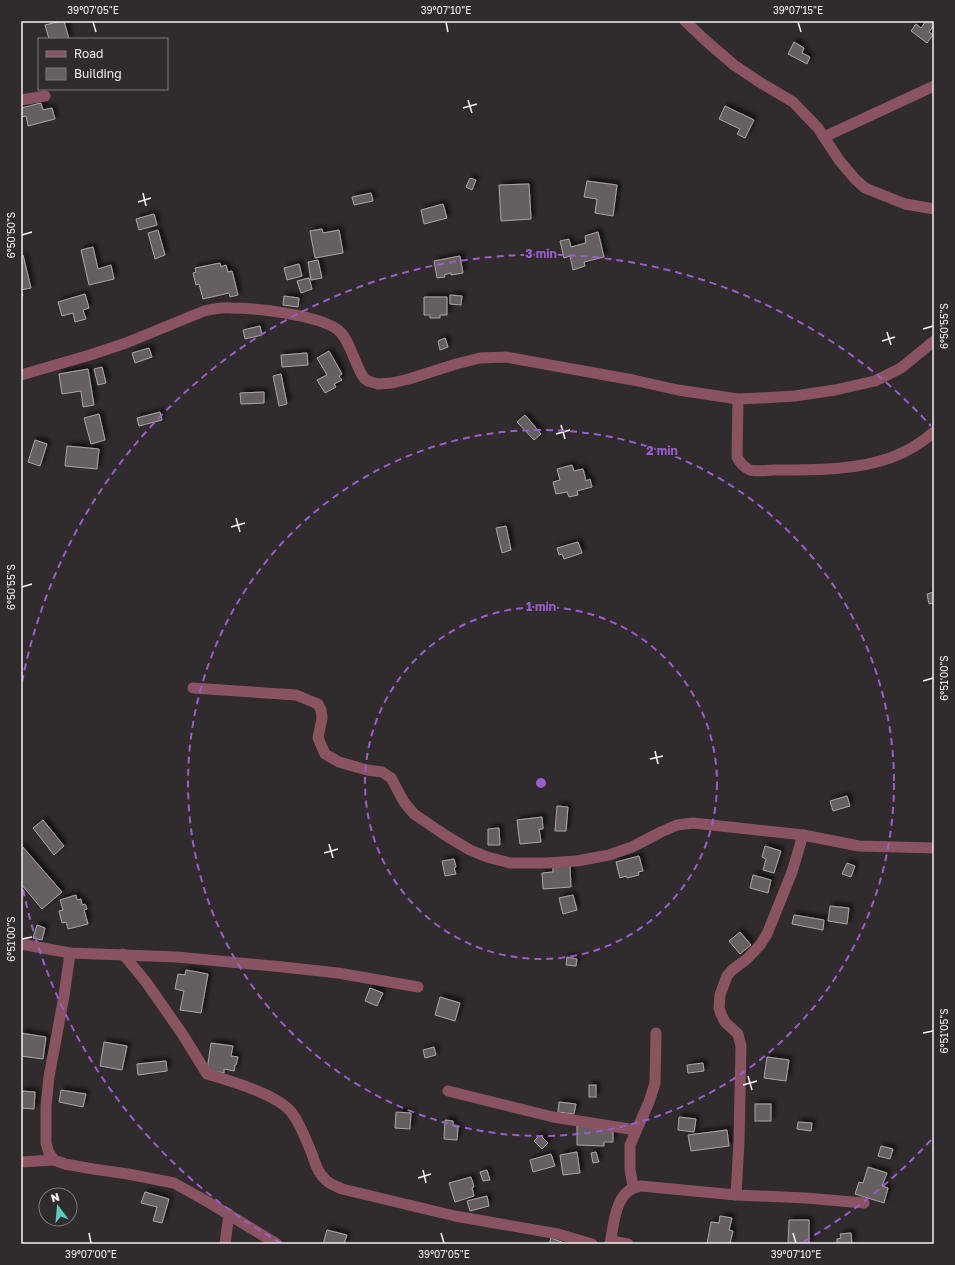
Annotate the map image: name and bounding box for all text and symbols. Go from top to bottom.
text: 39°07'05"E [67,4,119,16]
text: 39°07'10"E [421,4,471,16]
text: 39°07'15"E [773,4,823,16]
legend [38,38,168,90]
text: Road [74,46,103,61]
text: Building [74,66,122,81]
text: 6°50'50"S [5,212,17,258]
text: 3 min [525,246,557,261]
text: 6°50'55"S [938,303,950,349]
text: 2 min [646,443,678,458]
text: 6°50'55"S [5,564,17,610]
text: 1 min [526,599,556,614]
text: 6°51'00"S [938,655,950,701]
centre of rings [534,776,548,790]
text: 6°51'00"S [5,916,17,962]
text: 6°51'05"S [938,1008,950,1054]
north arrow [38,1187,78,1227]
text: N [49,1190,61,1204]
text: 39°07'00"E [65,1248,117,1260]
text: 39°07'05"E [418,1248,470,1260]
text: 39°07'10"E [771,1248,821,1260]

